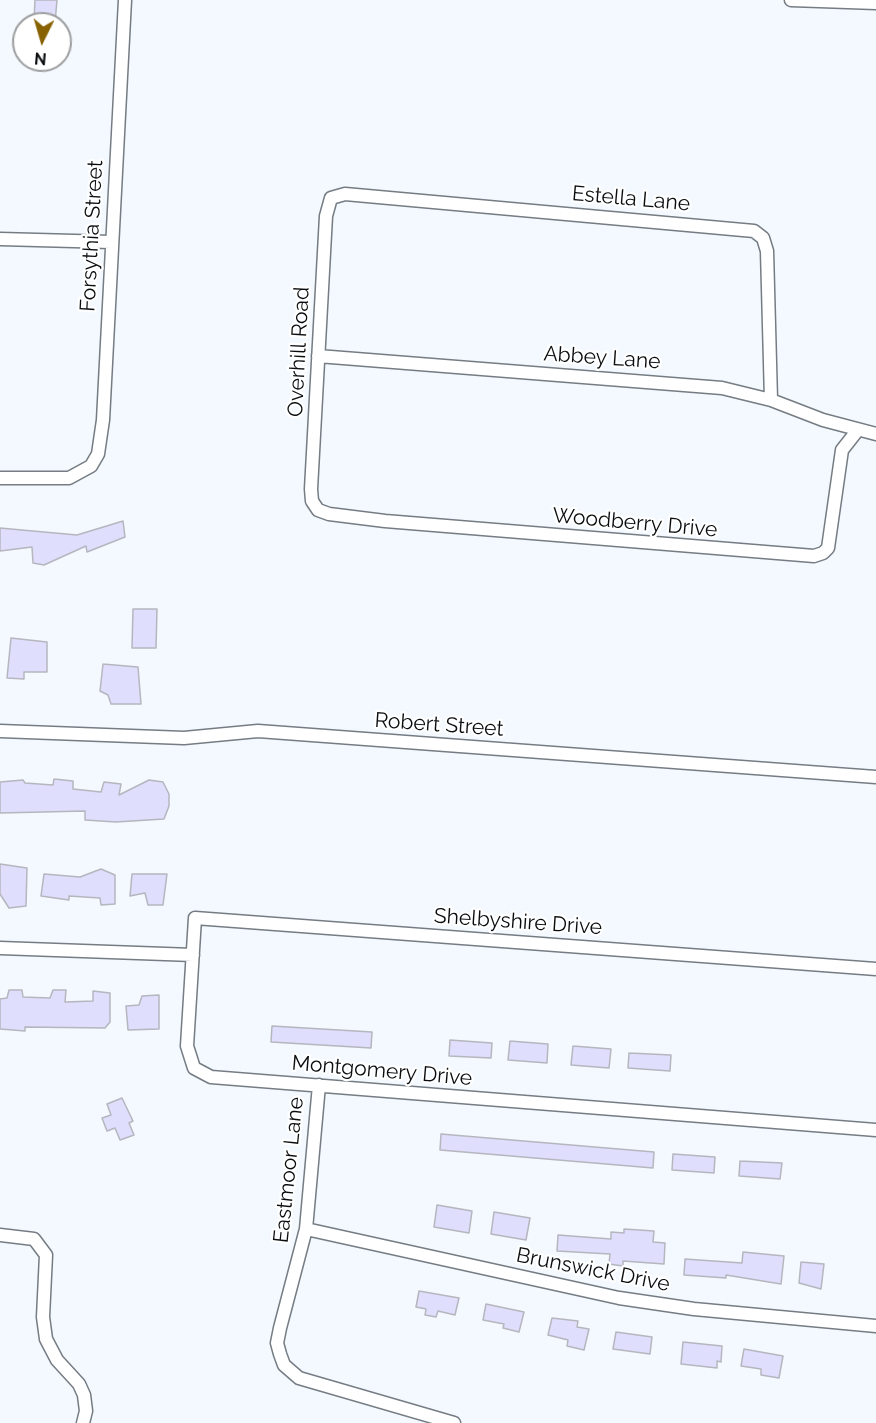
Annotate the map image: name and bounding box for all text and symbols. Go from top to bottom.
north arrow [12,12,72,72]
text: N [34,48,47,68]
street label: Forsythia Street [75,160,109,312]
street label: Estella Lane [571,181,691,217]
street label: Overhill Road [283,286,315,418]
street label: Abbey Lane [543,341,661,375]
street label: Woodberry Drive [551,503,719,543]
street label: Robert Street [374,708,504,742]
street label: Shelbyshire Drive [433,904,603,940]
street label: Montgomery Drive [291,1051,473,1091]
street label: Eastmoor Lane [269,1096,309,1244]
street label: Brunswick Drive [514,1243,672,1297]

